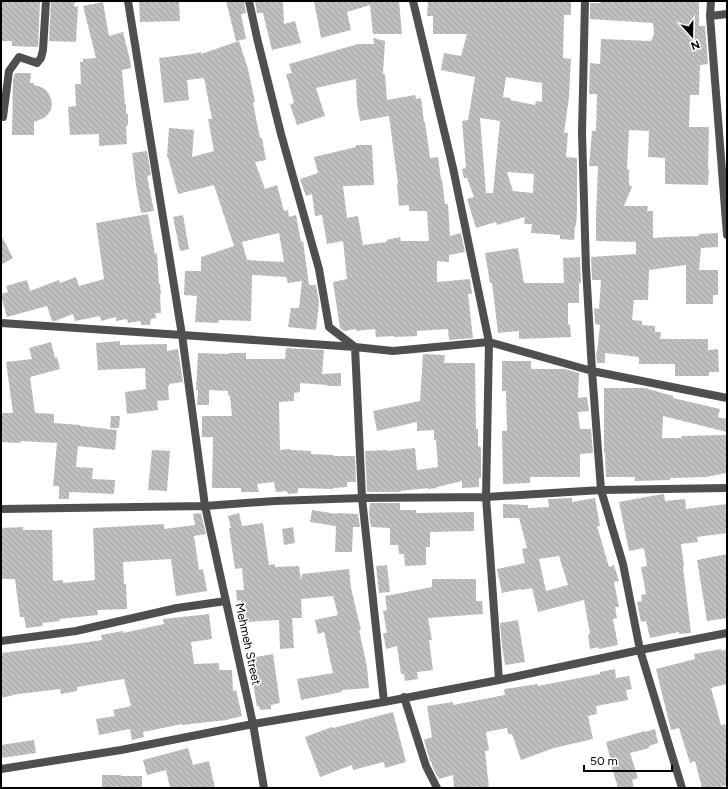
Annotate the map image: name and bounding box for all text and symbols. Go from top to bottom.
north arrow [672,16,712,56]
text: N [689,37,701,52]
street label: Mehmeh Street [232,602,264,687]
scale bar [584,747,672,773]
text: 50 m [590,754,618,768]

